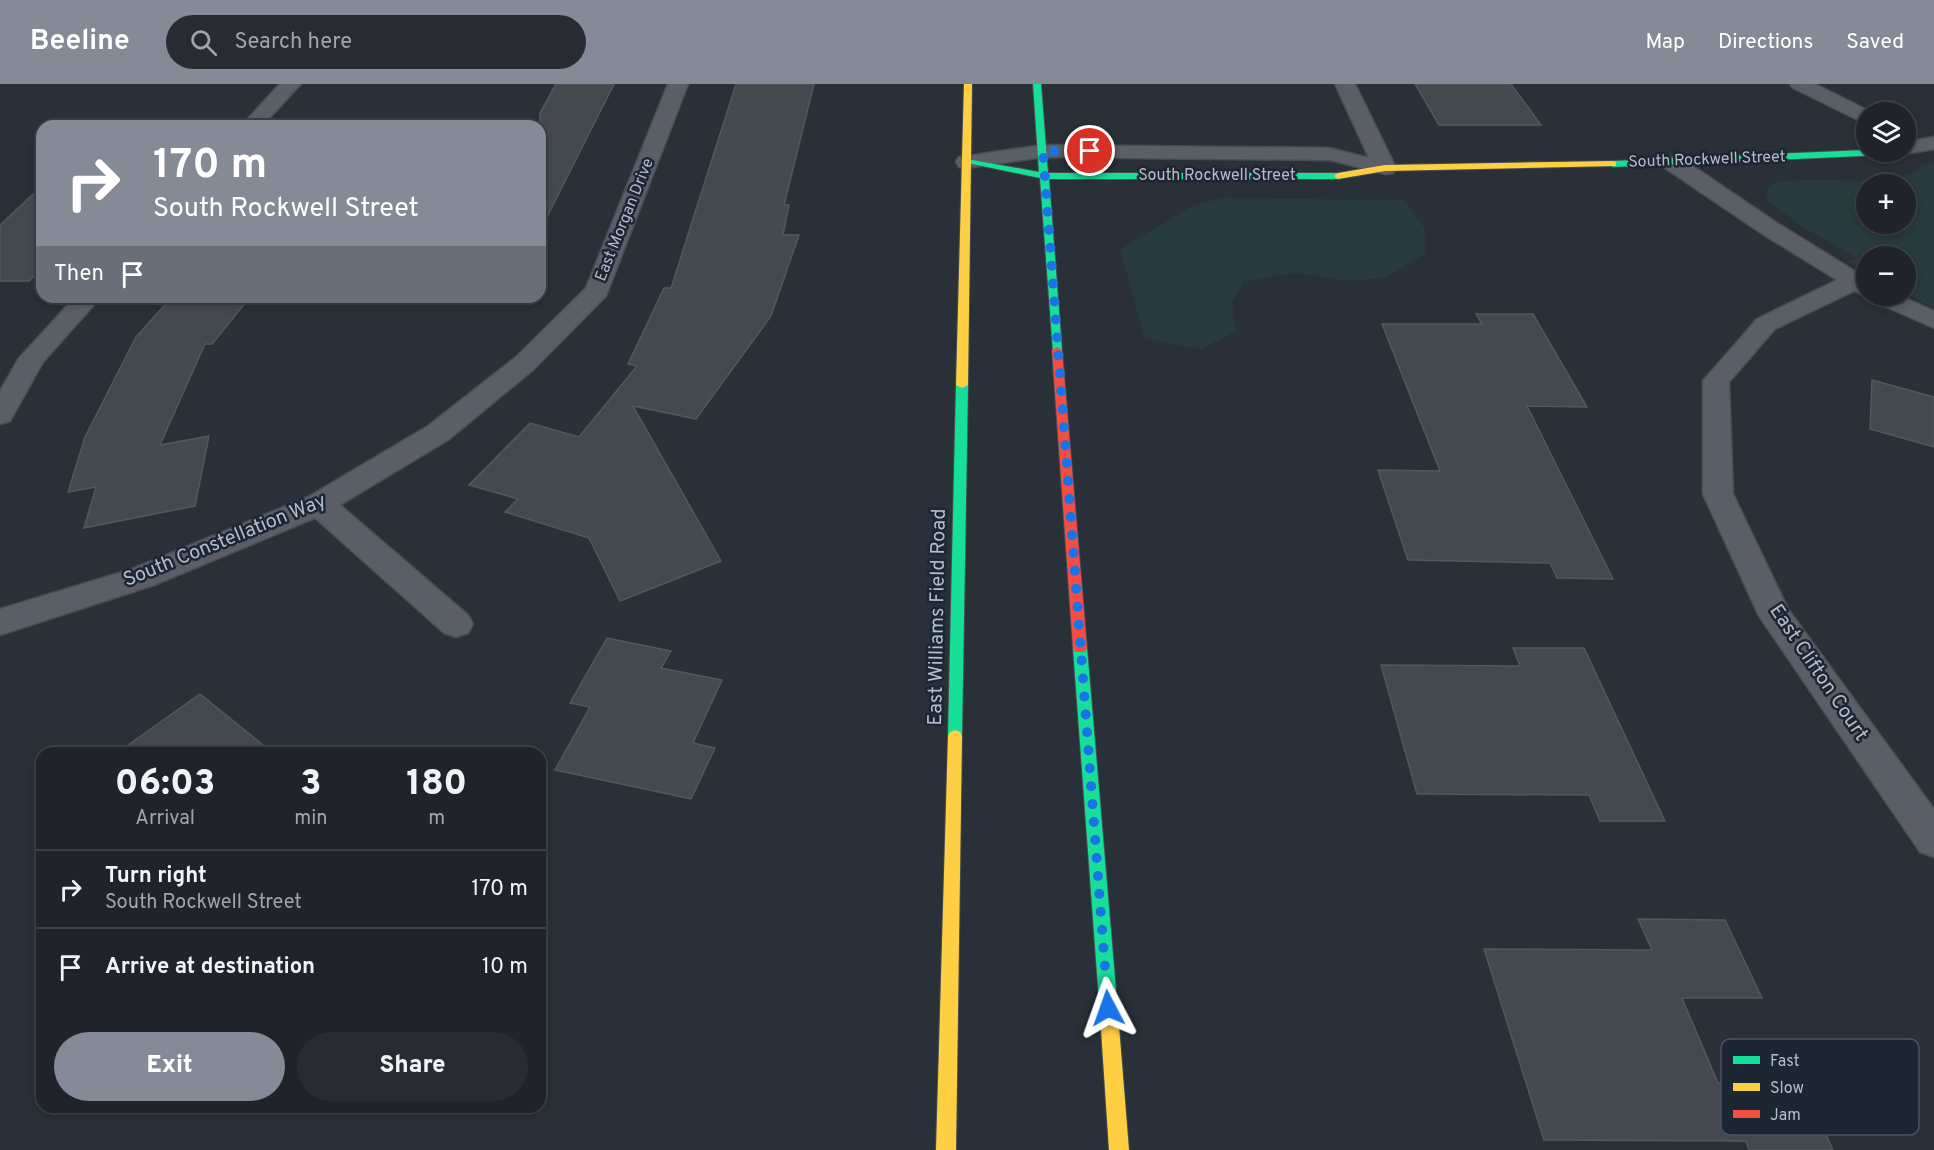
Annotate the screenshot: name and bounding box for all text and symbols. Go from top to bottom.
search box [166,15,586,69]
text: Beeline [30,24,130,60]
icon: search [187,26,220,59]
text: Search here [235,29,352,56]
text: Map [1645,29,1685,56]
text: Directions [1718,29,1813,56]
text: Saved [1846,29,1904,56]
map controls [1856,102,1916,306]
button: layers [1856,102,1916,162]
pin [1064,125,1115,176]
icon: arrive [1073,134,1106,167]
text: 170 m [153,140,267,193]
icon: right [54,144,132,222]
street label: South Rockwell Street [1628,147,1786,173]
street label: East Morgan Drive [591,155,659,285]
street label: South Rockwell Street [1138,166,1296,186]
button: + [1856,174,1916,234]
text: South Rockwell Street [153,192,419,226]
button: − [1856,246,1916,306]
icon: arrive [116,258,149,291]
text: Then [54,261,104,288]
street label: South Constellation Way [120,488,330,594]
street label: East Williams Field Road [923,508,953,726]
street label: East Clifton Court [1763,600,1873,746]
text: 06:03 [115,762,215,808]
text: 3 [300,762,322,808]
text: 180 [406,762,467,808]
text: Arrival [135,806,195,832]
text: min [294,806,328,832]
text: m [428,806,445,832]
text: Turn right [105,863,207,890]
icon: right [54,873,87,906]
text: 170 m [471,876,528,903]
text: South Rockwell Street [105,890,302,916]
icon: arrive [54,951,87,984]
text: Arrive at destination [105,954,315,981]
text: 10 m [482,954,528,981]
position arrow [1076,976,1140,1040]
button: Exit [54,1032,285,1101]
button: Share [297,1032,528,1101]
legend [1721,1039,1919,1135]
text: Fast [1770,1052,1800,1072]
text: Slow [1770,1079,1804,1099]
text: Jam [1770,1106,1801,1126]

